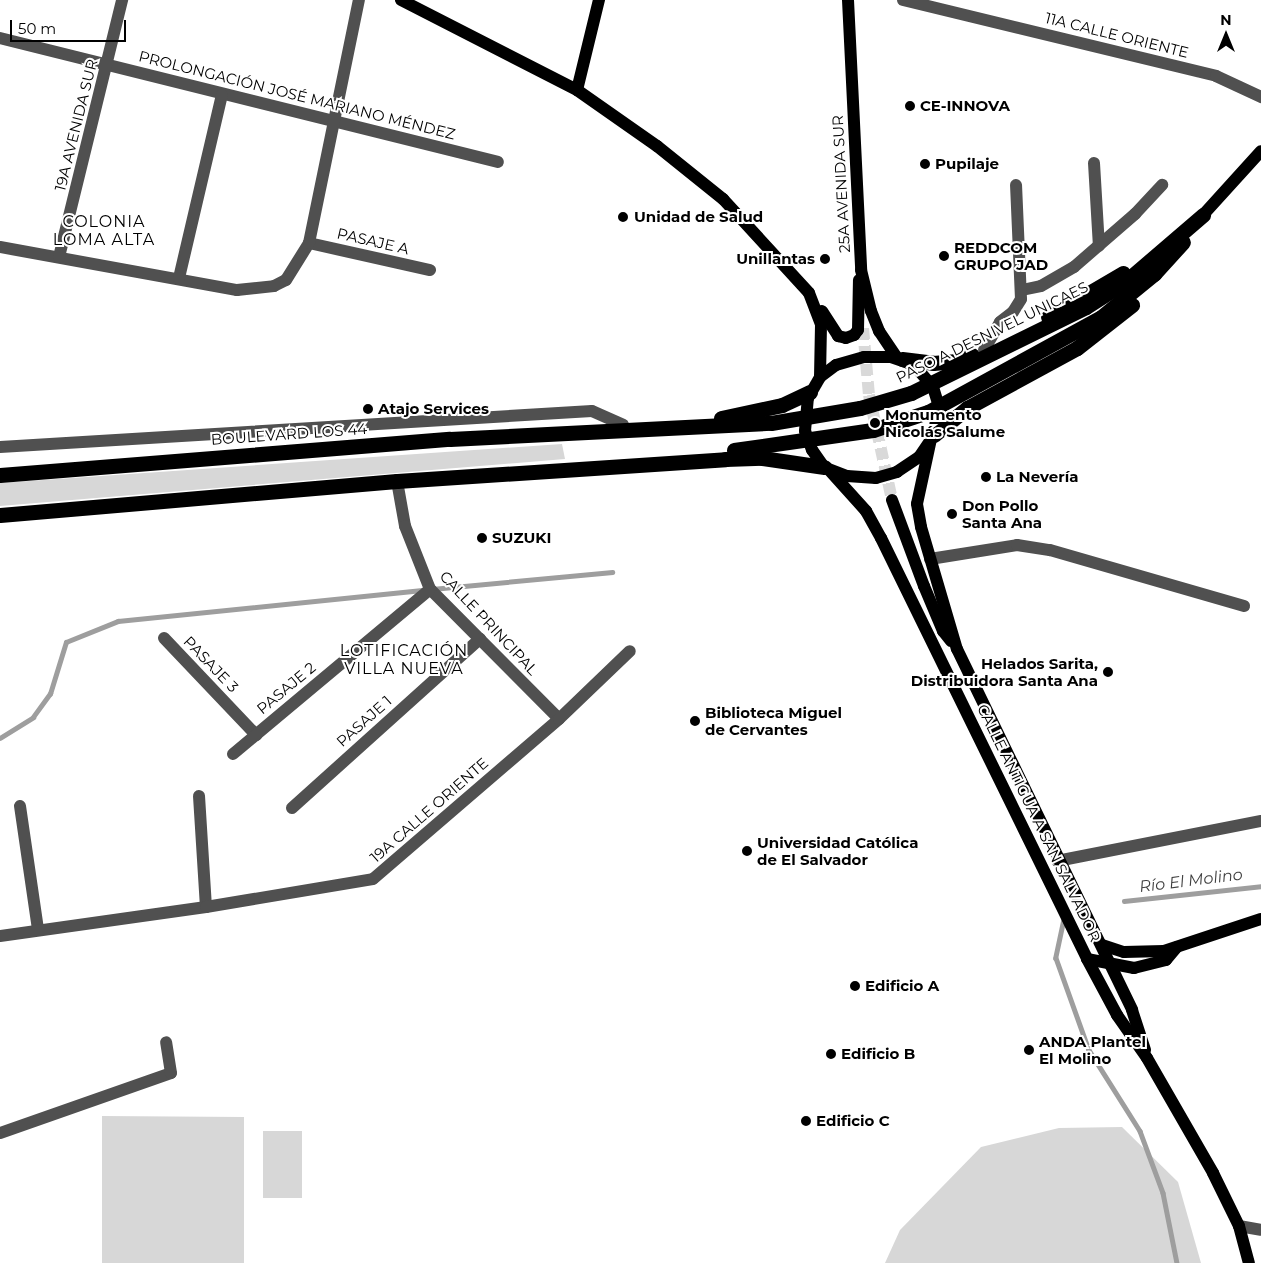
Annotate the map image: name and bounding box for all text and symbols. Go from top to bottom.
street label: 11A CALLE ORIENTE [1043,8,1191,62]
scale bar [12,10,129,42]
north arrow [1201,10,1251,60]
text: N [1220,11,1232,29]
text: 50 m [18,19,56,38]
street label: PROLONGACIÓN JOSÉ MARIANO MÉNDEZ [137,47,457,143]
street label: 19A AVENIDA SUR [51,57,101,193]
place label: CE-INNOVA [920,97,1010,115]
marker: CE-INNOVA [904,100,916,112]
street label: 25A AVENIDA SUR [828,115,854,253]
place label: Pupilaje [935,155,999,173]
marker: Pupilaje [919,158,931,170]
place label: Unidad de Salud [634,208,763,226]
marker: Unidad de Salud [616,210,630,224]
district label: COLONIA LOMA ALTA [52,212,156,250]
street label: PASAJE A [335,224,411,258]
place label: REDDCOM GRUPO JAD [954,238,1048,273]
place label: Unillantas [736,250,815,268]
marker: REDDCOM GRUPO JAD [938,250,950,262]
marker: Unillantas [819,253,831,265]
street label: PASO A DESNIVEL UNICAES [893,278,1091,386]
place label: Atajo Services [378,400,489,418]
marker: Atajo Services [362,403,374,415]
place label: Monumento Nicolás Salume [885,405,1005,440]
marker: Monumento Nicolás Salume [869,417,881,429]
street label: BOULEVARD LOS 44 [210,420,368,448]
place label: La Nevería [996,468,1078,486]
marker: La Nevería [980,471,992,483]
place label: Don Pollo Santa Ana [962,496,1042,531]
marker: Don Pollo Santa Ana [946,508,958,520]
place label: SUZUKI [492,529,551,547]
marker: SUZUKI [476,532,488,544]
street label: CALLE PRINCIPAL [436,567,542,679]
street label: PASAJE 3 [180,632,242,696]
district label: LOTIFICACIÓN VILLA NUEVA [338,641,470,679]
place label: Helados Sarita, Distribuidora Santa Ana [911,654,1098,689]
street label: PASAJE 2 [253,658,319,718]
marker: Helados Sarita, Distribuidora Santa Ana [1102,666,1114,678]
street label: PASAJE 1 [333,692,395,750]
street label: CALLE ANTIGUA A SAN SALVADOR [973,701,1105,945]
place label: Biblioteca Miguel de Cervantes [705,703,842,738]
marker: Biblioteca Miguel de Cervantes [689,715,701,727]
street label: 19A CALLE ORIENTE [366,754,492,866]
place label: Universidad Católica de El Salvador [757,833,918,868]
marker: Universidad Católica de El Salvador [741,845,753,857]
water label: Río El Molino [1138,865,1244,897]
place label: Edificio A [865,977,939,995]
marker: Edificio A [849,980,861,992]
place label: ANDA Plantel El Molino [1039,1032,1146,1067]
marker: ANDA Plantel El Molino [1023,1044,1035,1056]
place label: Edificio B [841,1045,915,1063]
marker: Edificio B [825,1048,837,1060]
place label: Edificio C [816,1112,890,1130]
marker: Edificio C [800,1115,812,1127]

